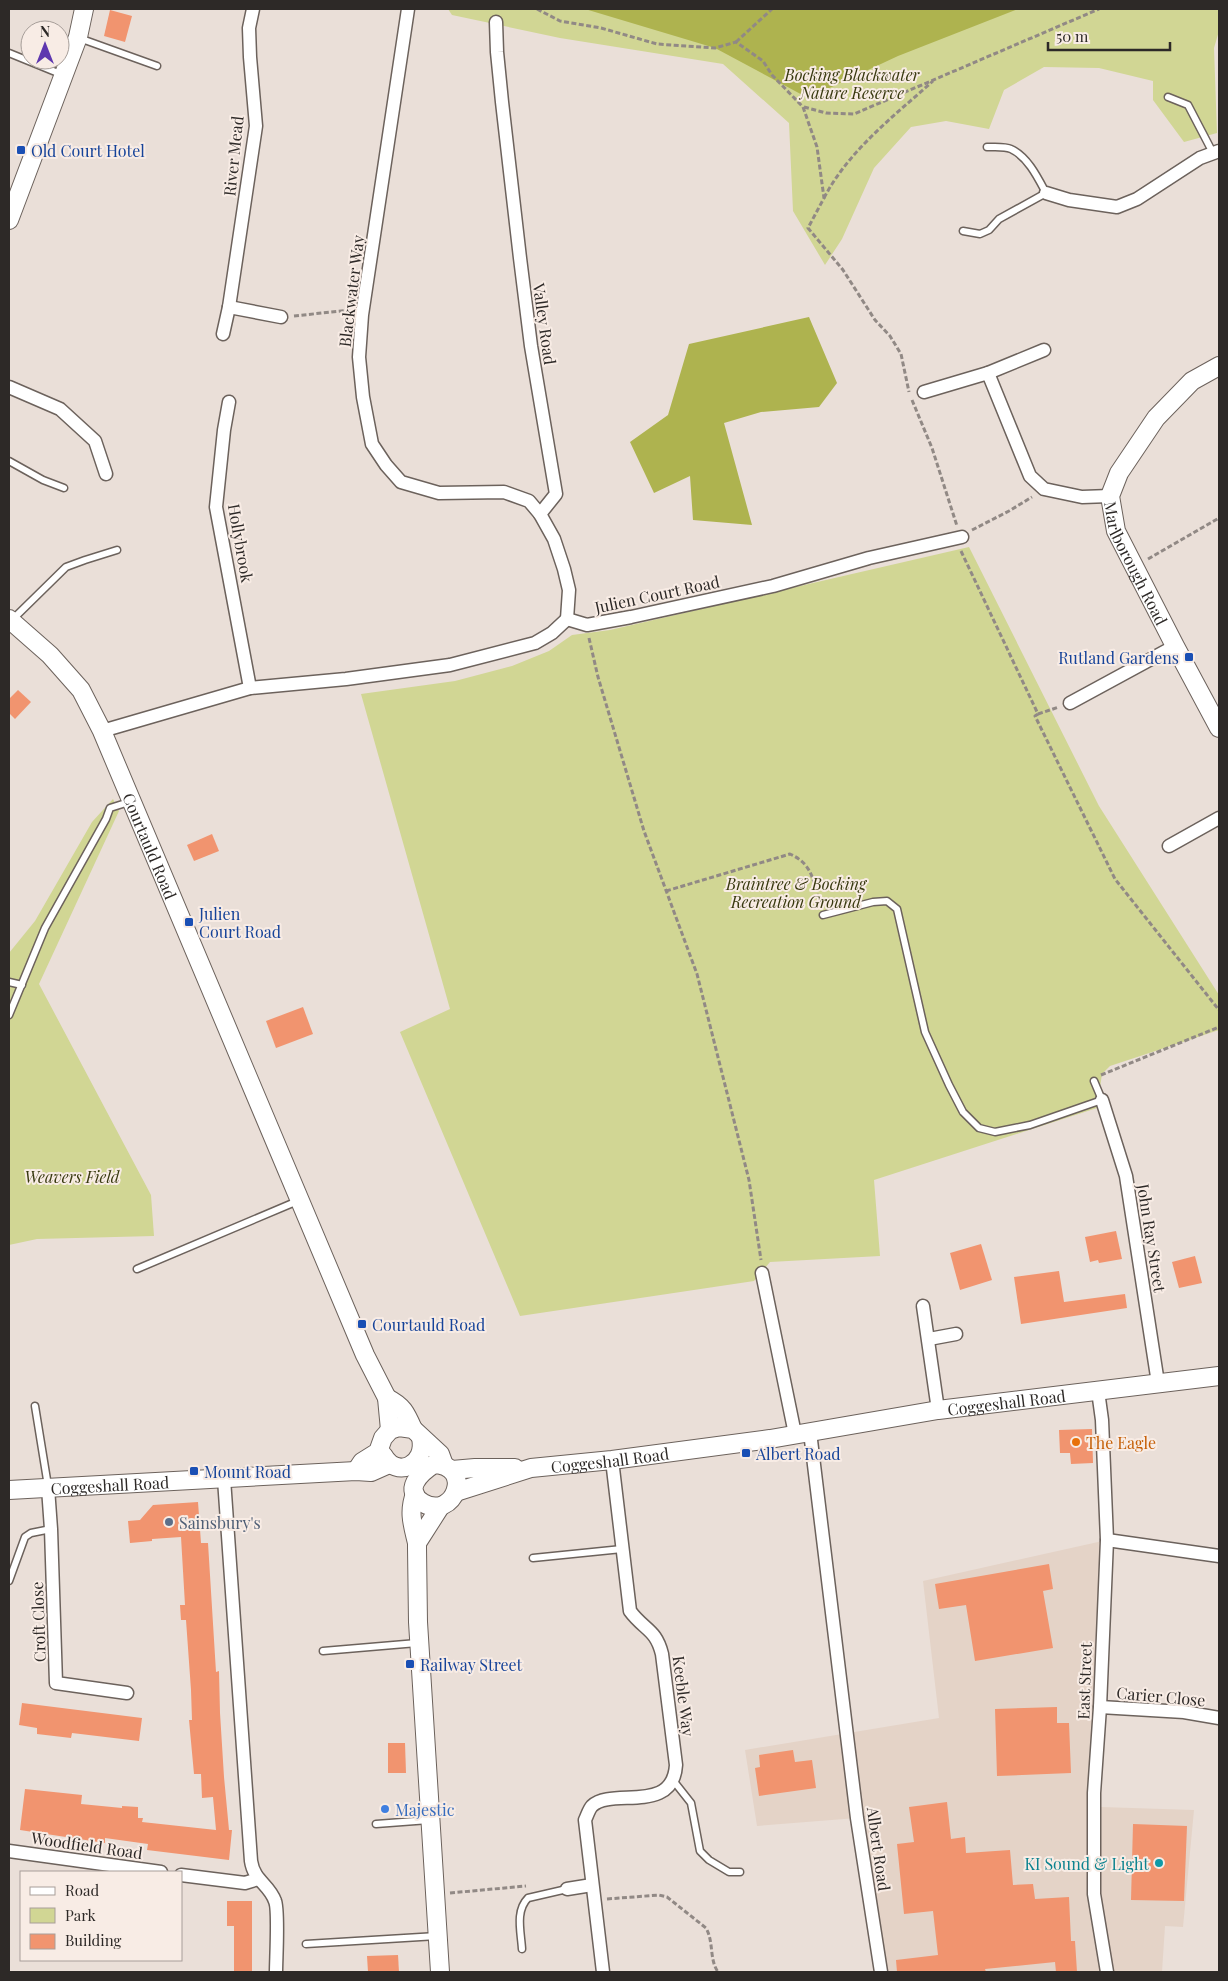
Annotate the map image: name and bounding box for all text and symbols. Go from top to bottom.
north arrow [20,20,70,70]
scale bar [1048,20,1170,52]
text: N [40,22,50,41]
text: 50 m [1056,26,1089,46]
park label: Bocking Blackwater Nature Reserve [784,64,921,103]
street label: River Mead [218,115,248,197]
place label: Old Court Hotel [31,140,145,161]
marker: Old Court Hotel [15,144,27,156]
street label: Blackwater Way [334,234,368,348]
street label: Valley Road [529,281,561,366]
street label: Marlborough Road [1101,500,1173,628]
street label: Hollybrook [224,502,258,584]
street label: Julien Court Road [592,571,721,618]
place label: Rutland Gardens [1058,647,1179,668]
marker: Rutland Gardens [1183,651,1195,663]
street label: Courtauld Road [119,790,182,902]
park label: Braintree & Bocking Recreation Ground [725,873,868,912]
place label: Julien Court Road [198,903,281,942]
marker: Julien Court Road [183,916,195,928]
park label: Weavers Field [24,1166,121,1187]
street label: John Ray Street [1133,1181,1171,1294]
place label: Courtauld Road [372,1314,485,1335]
marker: Courtauld Road [356,1318,368,1330]
street label: Coggeshall Road [946,1384,1067,1419]
place label: The Eagle [1086,1432,1156,1453]
marker: The Eagle [1070,1436,1082,1448]
street label: Coggeshall Road [550,1442,670,1476]
place label: Albert Road [755,1443,841,1464]
marker: Albert Road [740,1447,752,1459]
place label: Mount Road [204,1461,291,1482]
marker: Mount Road [188,1465,200,1477]
street label: Coggeshall Road [50,1471,170,1498]
place label: Sainsbury's [179,1512,261,1533]
marker: Sainsbury's [163,1516,175,1528]
street label: Croft Close [26,1581,50,1663]
street label: East Street [1072,1642,1096,1720]
place label: Railway Street [420,1654,523,1675]
street label: Keeble Way [669,1654,699,1738]
marker: Railway Street [404,1658,416,1670]
street label: Carier Close [1116,1682,1206,1710]
place label: Majestic [395,1799,455,1820]
marker: Majestic [379,1803,391,1815]
street label: Albert Road [863,1805,895,1892]
street label: Woodfield Road [29,1827,144,1863]
place label: KI Sound & Light [1025,1853,1149,1874]
marker: KI Sound & Light [1153,1857,1165,1869]
legend [20,1871,182,1961]
text: Road [65,1880,99,1900]
text: Park [65,1905,97,1925]
text: Building [65,1930,122,1950]

